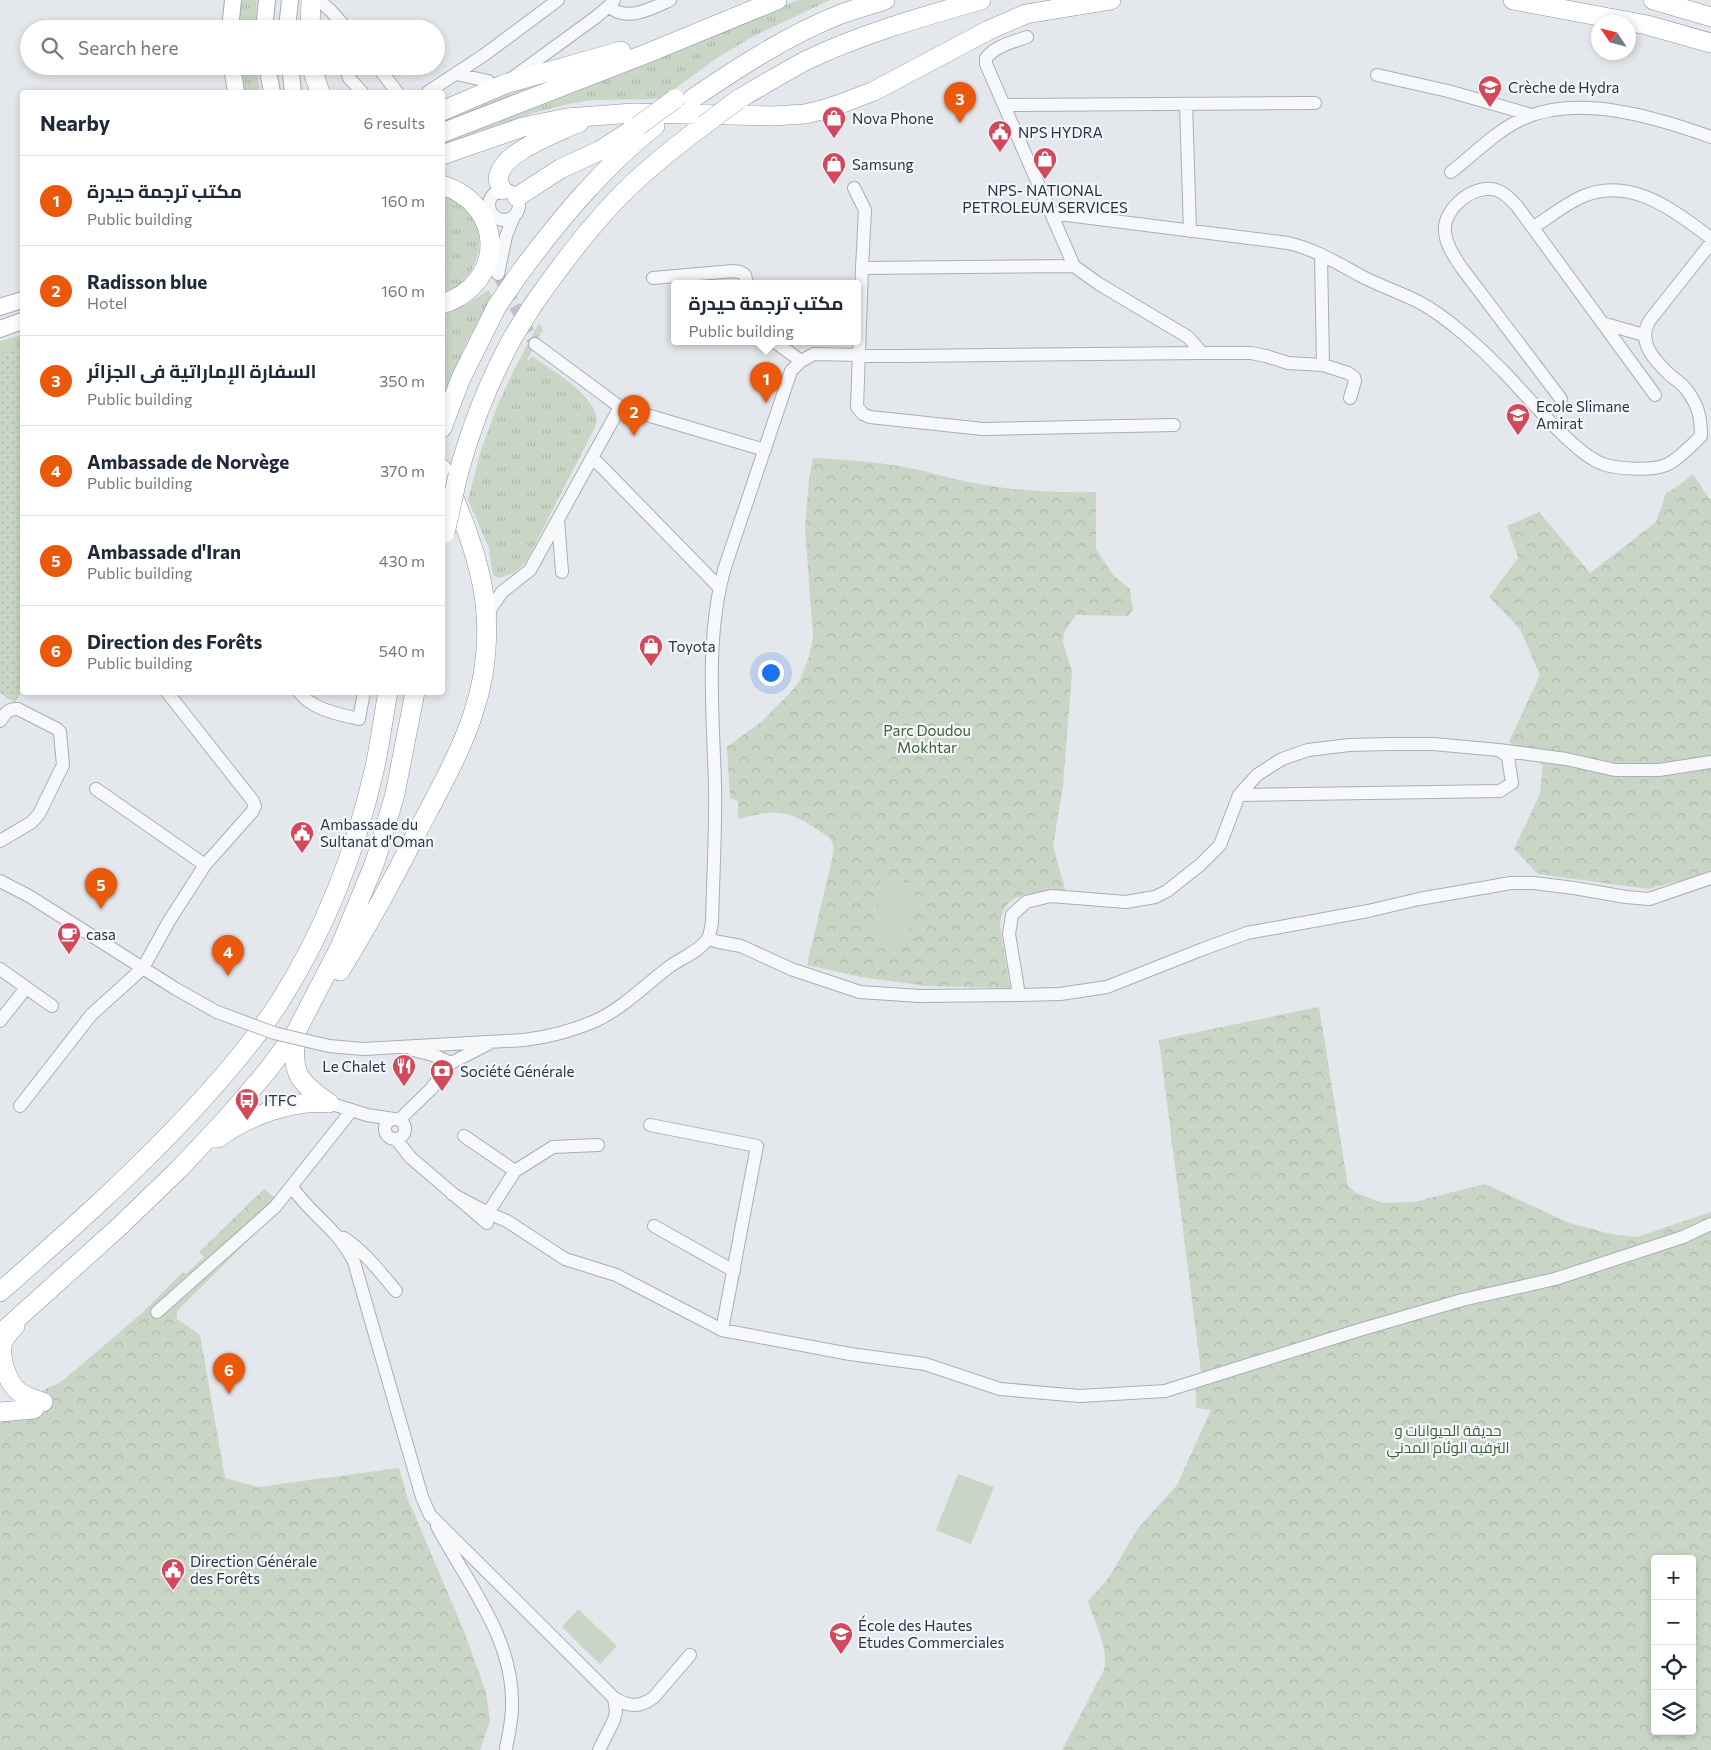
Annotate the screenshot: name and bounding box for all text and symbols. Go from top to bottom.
north arrow [1591,15,1636,60]
search box [20,20,445,75]
icon: search [38,34,66,62]
text: Search here [78,36,178,59]
school or university icon: Crèche de Hydra [1477,74,1503,108]
place label: Crèche de Hydra [1508,78,1619,96]
pin: 3 [944,82,976,123]
shop icon: Nova Phone [821,105,847,139]
place label: Nova Phone [852,109,934,127]
text: Nearby [40,110,110,135]
text: 6 results [364,113,425,132]
public building icon: NPS HYDRA [987,119,1013,153]
place label: NPS HYDRA [1018,123,1103,141]
shop icon: NPS- NATIONAL PETROLEUM SERVICES [1032,146,1058,180]
shop icon: Samsung [821,151,847,185]
place label: Samsung [852,155,914,173]
text: مكتب ترجمة حيدرة [87,179,242,202]
place label: NPS- NATIONAL PETROLEUM SERVICES [962,181,1128,216]
text: 1 [52,191,60,210]
text: 160 m [381,191,425,210]
text: Public building [87,209,192,228]
text: Radisson blue [87,270,207,293]
popup [671,280,861,345]
text: 2 [51,281,61,300]
text: 160 m [381,281,425,300]
text: مكتب ترجمة حيدرة [689,291,843,314]
text: Hotel [87,293,127,312]
text: Public building [689,321,794,340]
text: السفارة الإماراتية فى الجزائر [87,359,317,382]
pin: 1 [750,362,782,403]
text: 3 [51,371,61,390]
text: 350 m [379,371,425,390]
text: Public building [87,389,192,408]
pin: 2 [618,395,650,436]
place label: Ecole Slimane Amirat [1536,397,1630,432]
school or university icon: Ecole Slimane Amirat [1505,402,1531,436]
text: Ambassade de Norvège [87,450,289,473]
text: 4 [51,461,61,480]
text: 370 m [380,461,425,480]
text: Public building [87,473,192,492]
text: Ambassade d'Iran [87,540,241,563]
text: 5 [51,551,61,570]
text: 430 m [379,551,425,570]
text: Public building [87,563,192,582]
text: Direction des Forêts [87,630,262,653]
shop icon: Toyota [638,633,664,667]
place label: Toyota [668,637,716,655]
text: 6 [51,641,61,660]
text: 540 m [379,641,425,660]
text: Public building [87,653,192,672]
your location [758,660,784,686]
park label: Parc Doudou Mokhtar [883,721,971,756]
place label: Ambassade du Sultanat d'Oman [320,815,434,850]
public building icon: Ambassade du Sultanat d'Oman [289,820,315,854]
pin: 5 [85,868,117,909]
cafe icon: casa [56,921,82,955]
place label: casa [86,925,116,943]
pin: 4 [212,935,244,976]
restaurant icon: Le Chalet [391,1053,417,1087]
place label: Le Chalet [322,1057,386,1075]
bank icon: Société Générale [429,1058,455,1092]
place label: Société Générale [460,1062,575,1080]
bus stop icon: ITFC [234,1087,260,1121]
place label: ITFC [264,1091,297,1109]
pin: 6 [213,1353,245,1394]
park label: حديقة الحيوانات و الترفيه الوئام المدني [1386,1421,1510,1460]
place label: Direction Générale des Forêts [190,1552,317,1587]
map controls [1651,1555,1696,1735]
button: + [1651,1555,1696,1600]
public building icon: Direction Générale des Forêts [160,1557,186,1591]
button: − [1651,1600,1696,1645]
place label: École des Hautes Etudes Commerciales [858,1615,1004,1651]
school or university icon: École des Hautes Etudes Commerciales [828,1621,854,1655]
button: locate [1651,1645,1696,1690]
button: layers [1651,1690,1696,1735]

